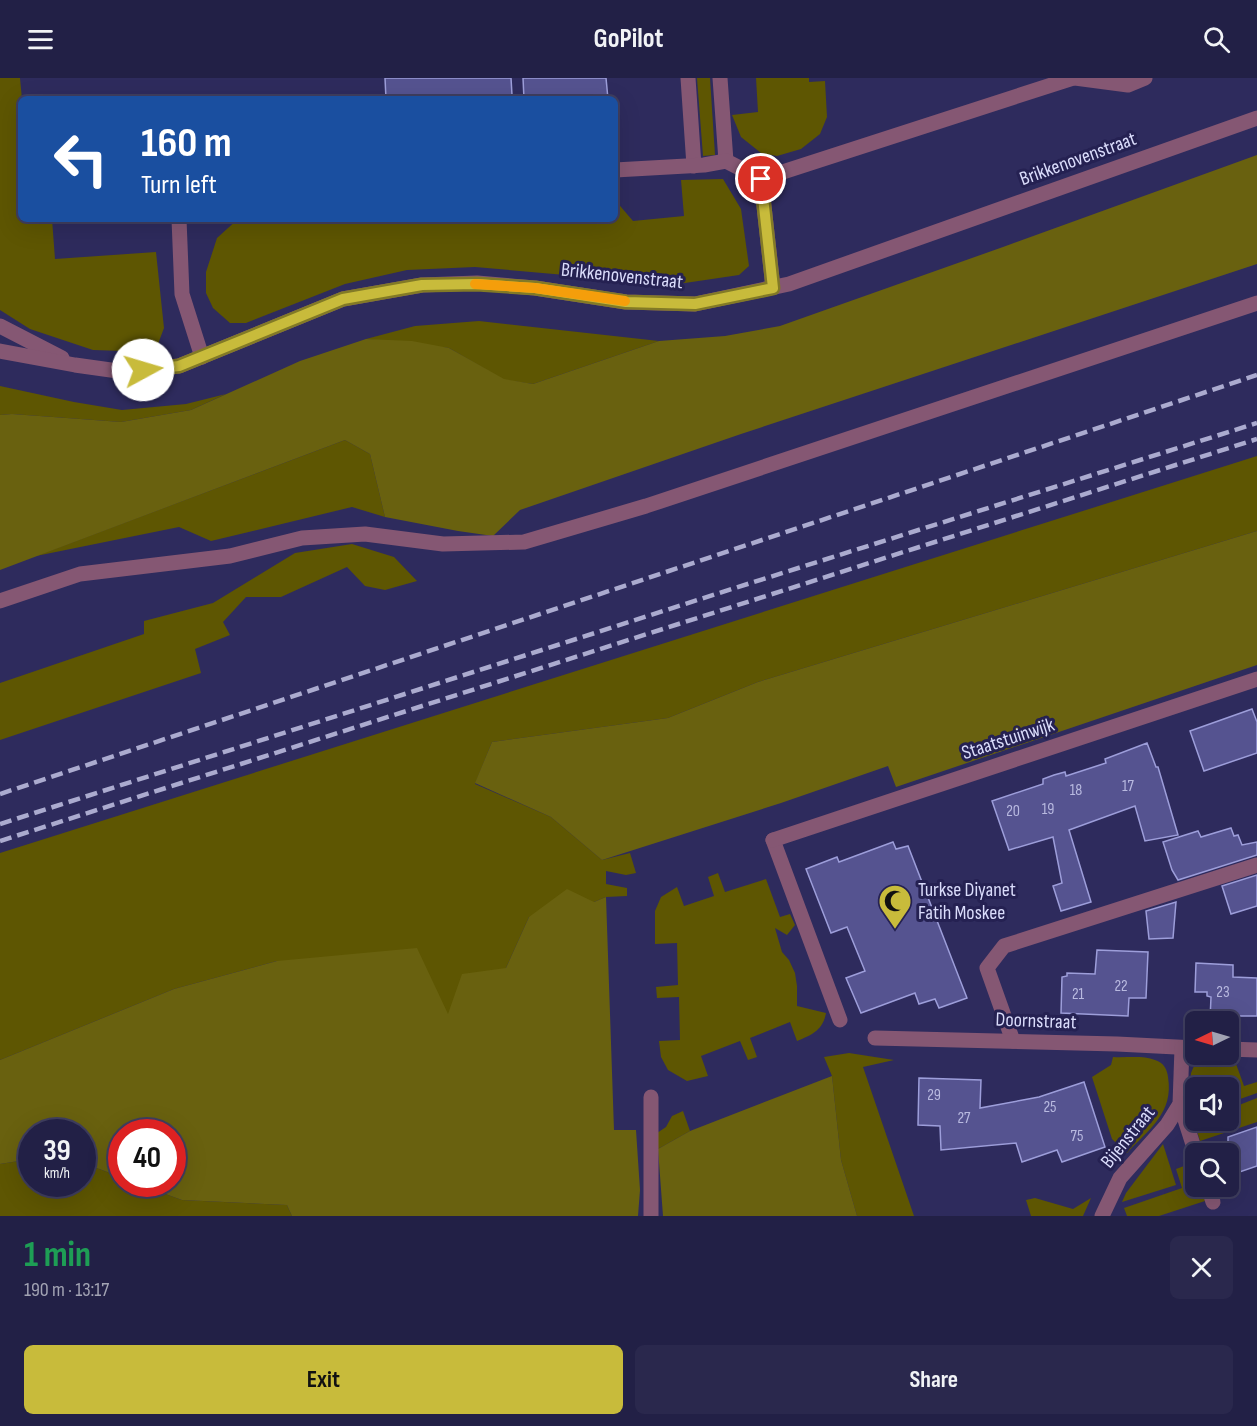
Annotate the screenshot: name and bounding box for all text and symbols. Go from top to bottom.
icon: menu [24,23,57,56]
text: GoPilot [594,23,663,55]
icon: search [1200,23,1233,56]
text: 160 m [141,118,232,169]
icon: left [42,120,120,198]
street label: Brikkenovenstraat [1016,127,1140,191]
pin [735,153,786,204]
icon: arrive [744,162,777,195]
text: Turn left [141,169,217,201]
street label: Brikkenovenstraat [560,258,684,294]
position arrow [111,338,175,402]
street label: Staatstuinwijk [959,713,1058,765]
house number: 17 [1122,777,1135,796]
house number: 18 [1070,781,1082,800]
house number: 19 [1042,800,1054,819]
house number: 20 [1006,802,1020,821]
place label: Turkse Diyanet Fatih Moskee [918,878,1016,925]
mosque icon: Turkse Diyanet Fatih Moskee [877,883,913,930]
house number: 22 [1114,977,1128,996]
house number: 23 [1216,983,1230,1002]
house number: 21 [1072,985,1085,1004]
street label: Doornstraat [995,1008,1077,1034]
north arrow [1185,1011,1239,1065]
map controls [1185,1011,1239,1197]
button: sound [1185,1077,1239,1131]
house number: 29 [927,1086,941,1105]
house number: 25 [1043,1098,1057,1117]
street label: Bijenstraat [1096,1101,1160,1173]
house number: 27 [957,1109,971,1128]
speed limit sign: 40 [108,1119,186,1197]
house number: 75 [1071,1127,1083,1146]
text: 39 [43,1133,71,1169]
button: search [1185,1143,1239,1197]
text: km/h [44,1164,70,1183]
text: 1 min [24,1234,91,1277]
button: close [1170,1236,1233,1299]
text: 190 m · 13:17 [24,1278,109,1302]
button: Exit [24,1345,623,1414]
button: Share [635,1345,1233,1414]

